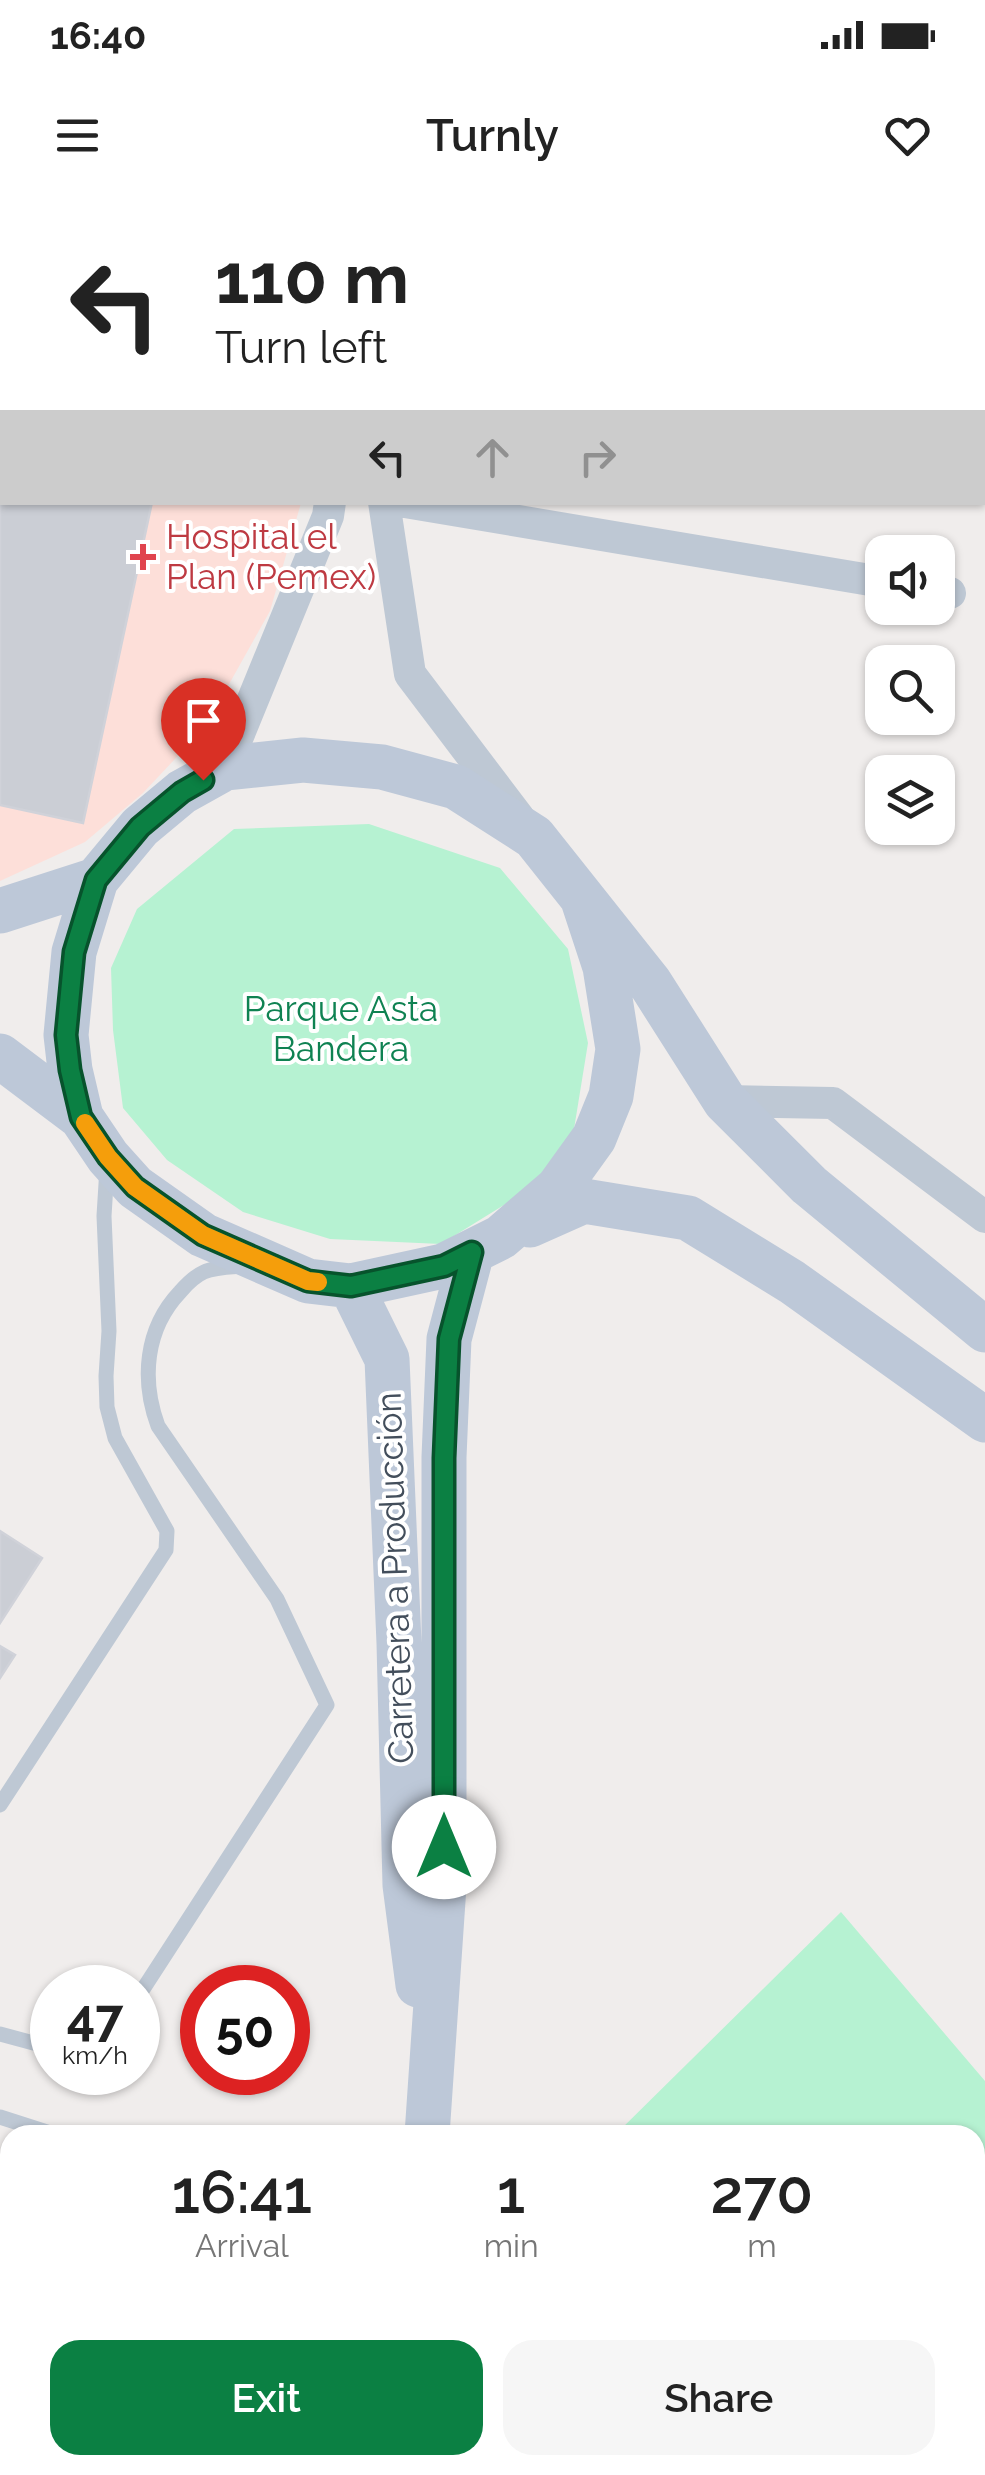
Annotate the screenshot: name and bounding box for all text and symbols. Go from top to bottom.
text: 16:40 [50,13,146,58]
icon: menu [50,108,105,163]
icon: heart [880,108,935,163]
text: Turnly [426,109,559,162]
text: 110 m [215,237,409,319]
icon: left [50,240,180,370]
text: Turn left [215,321,387,374]
icon: left [360,430,415,485]
icon: ahead [465,430,520,485]
icon: right [570,430,625,485]
place label: Hospital el Plan (Pemex) [166,516,376,597]
map controls [865,535,955,845]
button: sound [865,535,955,625]
marker: Hospital el Plan (Pemex) [130,544,156,570]
button: search [865,645,955,735]
pin [161,678,246,781]
icon: arrive [176,693,231,748]
button: layers [865,755,955,845]
park label: Parque Asta Bandera [244,988,438,1069]
street label: Carretera a Producción [368,1392,421,1764]
position arrow [392,1795,496,1899]
speed limit sign: 50 [180,1965,310,2095]
text: 47 [67,1988,123,2047]
text: km/h [62,2040,128,2070]
text: 16:41 [172,2157,312,2227]
text: 1 [497,2157,525,2227]
text: 270 [711,2157,813,2227]
text: Arrival [195,2227,289,2264]
text: min [484,2227,539,2264]
text: m [747,2227,777,2264]
button: Exit [50,2340,483,2455]
button: Share [503,2340,935,2455]

